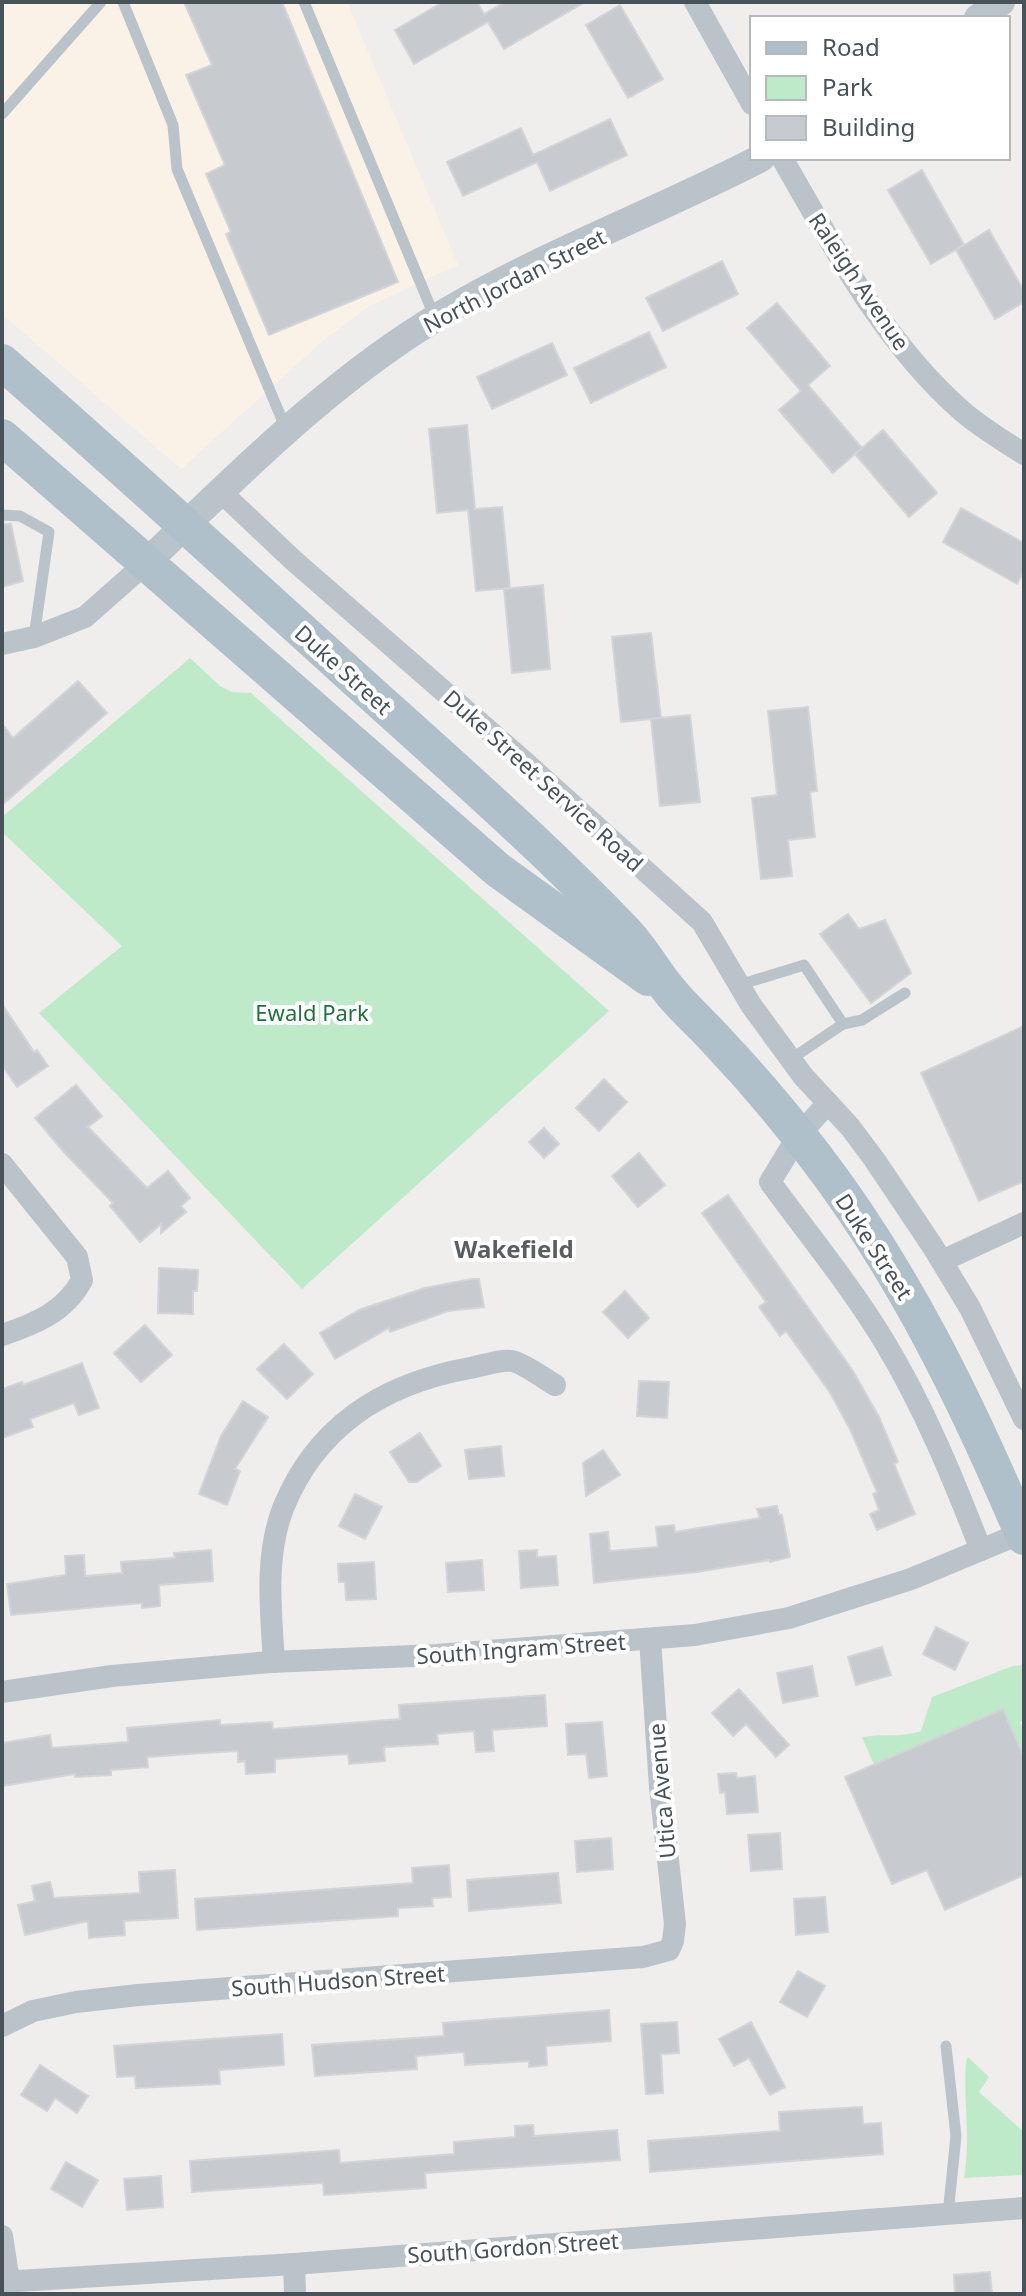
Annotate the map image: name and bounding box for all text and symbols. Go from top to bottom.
legend [750,16,1010,160]
text: Road [822,30,880,63]
text: Park [822,70,873,103]
text: Building [822,110,915,143]
street label: Raleigh Avenue [803,206,917,356]
street label: North Jordan Street [418,221,610,339]
street label: Duke Street [289,617,399,721]
street label: Duke Street Service Road [438,682,650,878]
park label: Ewald Park [255,997,369,1027]
street label: Duke Street [829,1187,921,1305]
district label: Wakefield [454,1232,574,1265]
street label: South Ingram Street [415,1626,627,1670]
street label: Utica Avenue [640,1722,682,1860]
street label: South Hudson Street [230,1958,446,2002]
street label: South Gordon Street [406,2225,620,2269]

